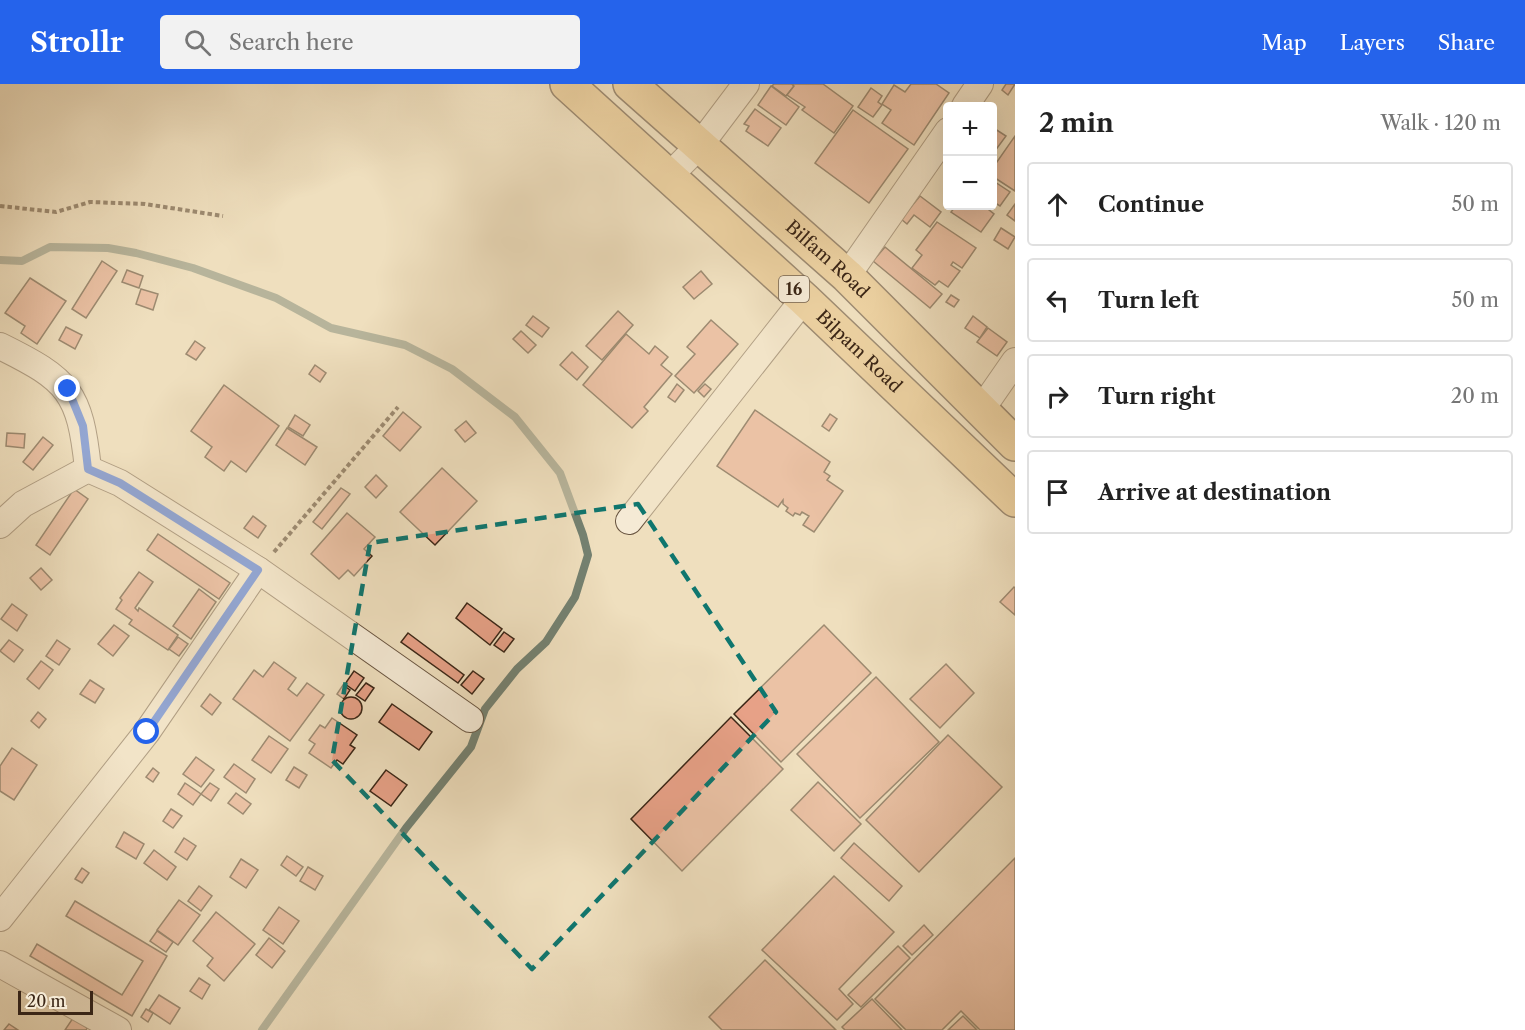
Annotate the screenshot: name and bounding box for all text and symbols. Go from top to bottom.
search box [160,15,580,69]
text: Strollr [30,25,124,59]
icon: search [181,26,214,59]
text: Search here [229,29,353,56]
text: Map [1262,30,1307,55]
text: Layers [1340,30,1405,55]
text: Share [1438,30,1495,55]
map controls [943,102,997,210]
button: + [943,102,997,156]
text: 2 min [1039,107,1114,139]
text: Walk · 120 m [1380,111,1501,135]
button: − [943,156,997,210]
icon: ahead [1041,188,1074,221]
text: Continue [1098,191,1204,218]
text: 50 m [1452,192,1499,216]
street label: Bilfam Road [781,216,874,303]
road number: 16 [779,276,809,302]
icon: left [1041,284,1074,317]
text: Turn left [1098,287,1199,314]
text: 50 m [1452,288,1499,312]
street label: Bilpam Road [812,305,907,397]
route end [54,375,80,401]
icon: right [1041,380,1074,413]
text: Turn right [1098,383,1216,410]
text: 20 m [1451,384,1499,408]
icon: arrive [1041,476,1074,509]
text: Arrive at destination [1098,479,1331,506]
route start [133,718,159,744]
scale bar [18,988,93,1016]
text: 20 m [27,991,66,1011]

